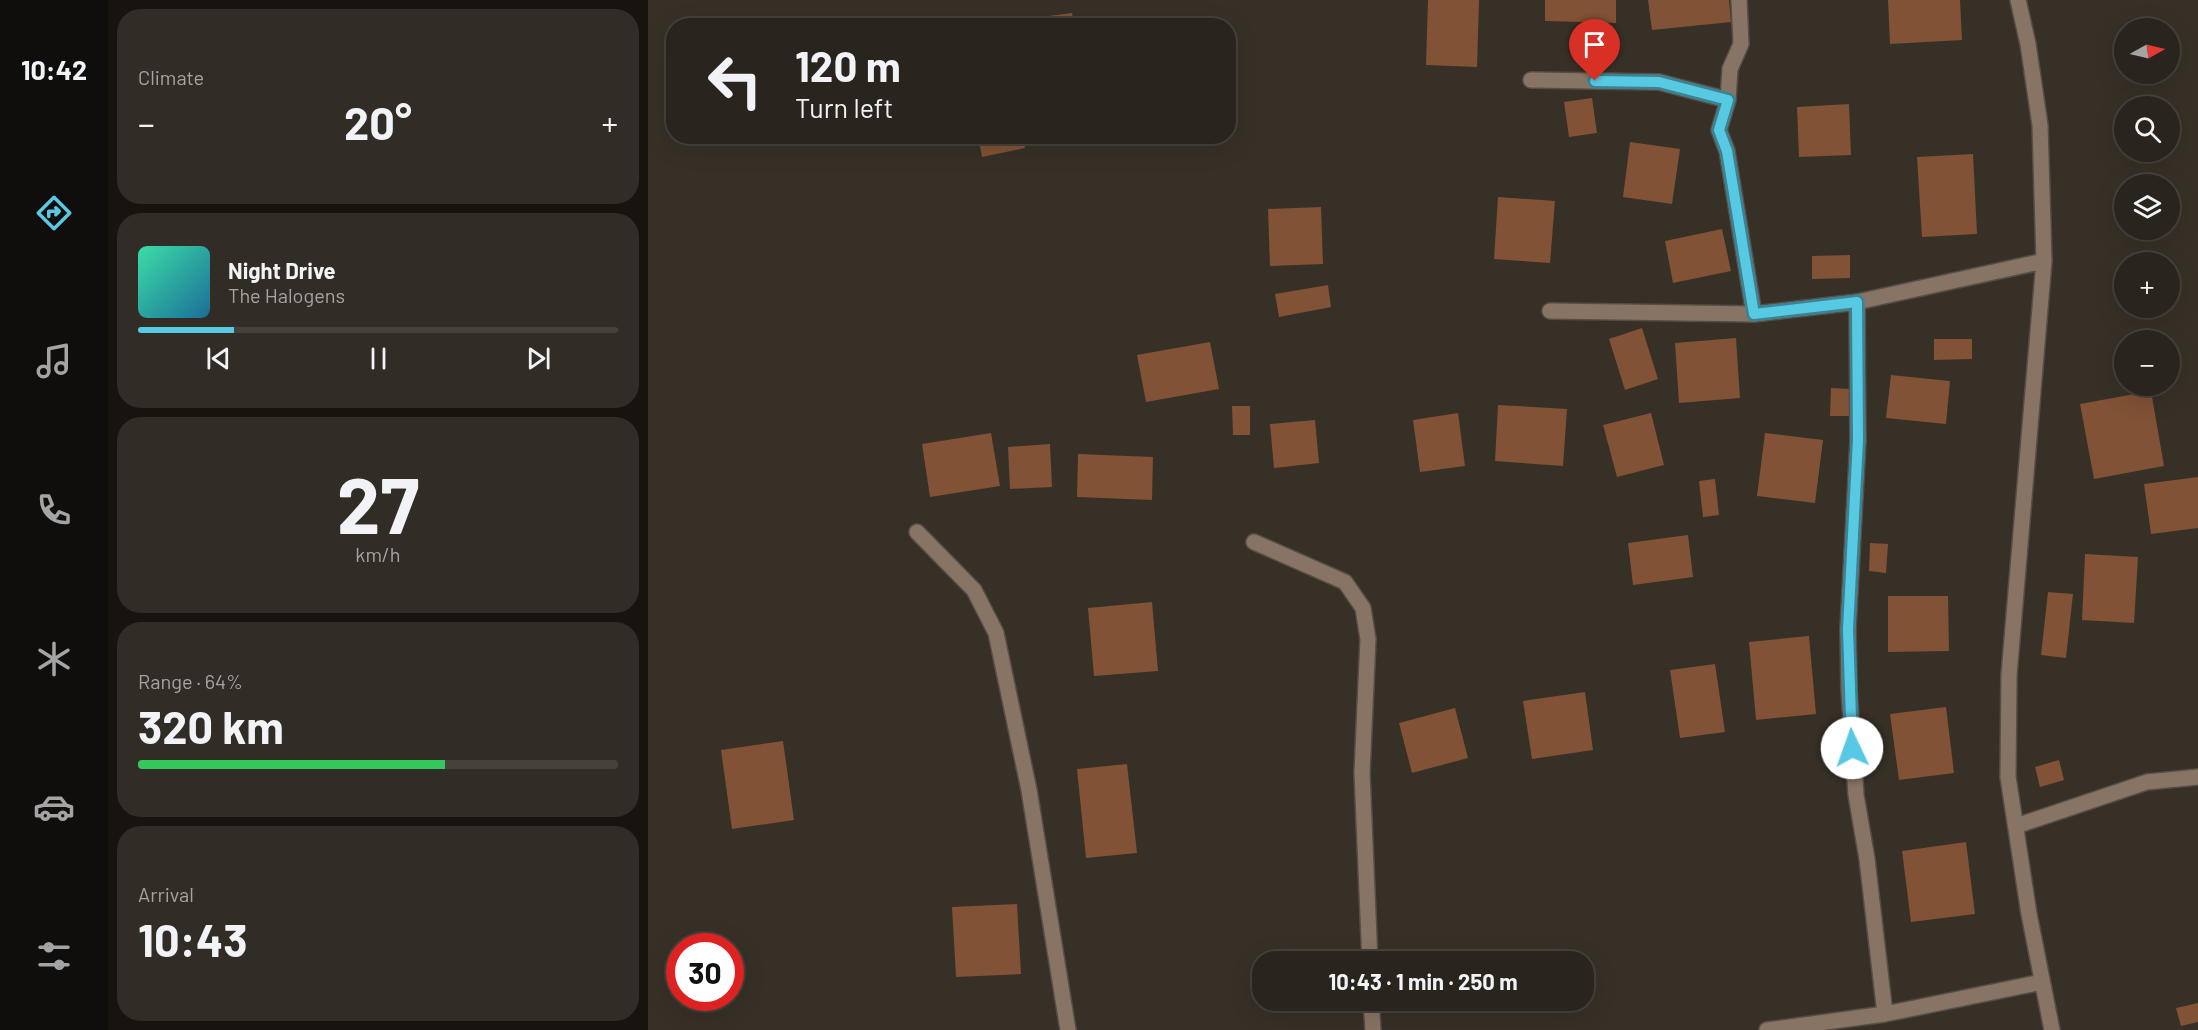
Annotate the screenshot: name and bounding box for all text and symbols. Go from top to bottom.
north arrow [2114,18,2180,84]
map controls [2114,18,2180,396]
pin [1569,19,1620,81]
icon: arrive [1578,28,1611,61]
text: 120 m [795,40,901,90]
icon: left [696,42,774,120]
text: 10:42 [21,53,87,85]
text: Climate [138,65,204,89]
text: Turn left [795,91,893,123]
text: 20° [344,95,412,149]
button: search [2114,96,2180,162]
text: − [138,103,155,143]
text: + [602,103,618,143]
button: layers [2114,174,2180,240]
icon: directions [33,192,75,234]
button: + [2114,252,2180,318]
text: Night Drive [228,257,336,283]
text: The Halogens [228,283,345,307]
button: − [2114,330,2180,396]
icon: music [33,340,75,382]
icon: previous [202,342,235,375]
icon: pause [362,342,395,375]
icon: next [522,342,555,375]
text: 27 [337,456,419,550]
icon: phone [33,489,75,531]
text: km/h [355,542,401,566]
icon: climate [33,638,75,680]
text: Range · 64% [138,669,243,693]
text: 320 km [138,699,284,753]
position arrow [1820,716,1884,780]
icon: car [33,786,75,828]
text: Arrival [138,882,194,906]
text: 10:43 [138,912,248,966]
speed limit sign: 30 [666,933,744,1011]
icon: filters [33,935,75,977]
text: 10:43 · 1 min · 250 m [1328,968,1518,994]

